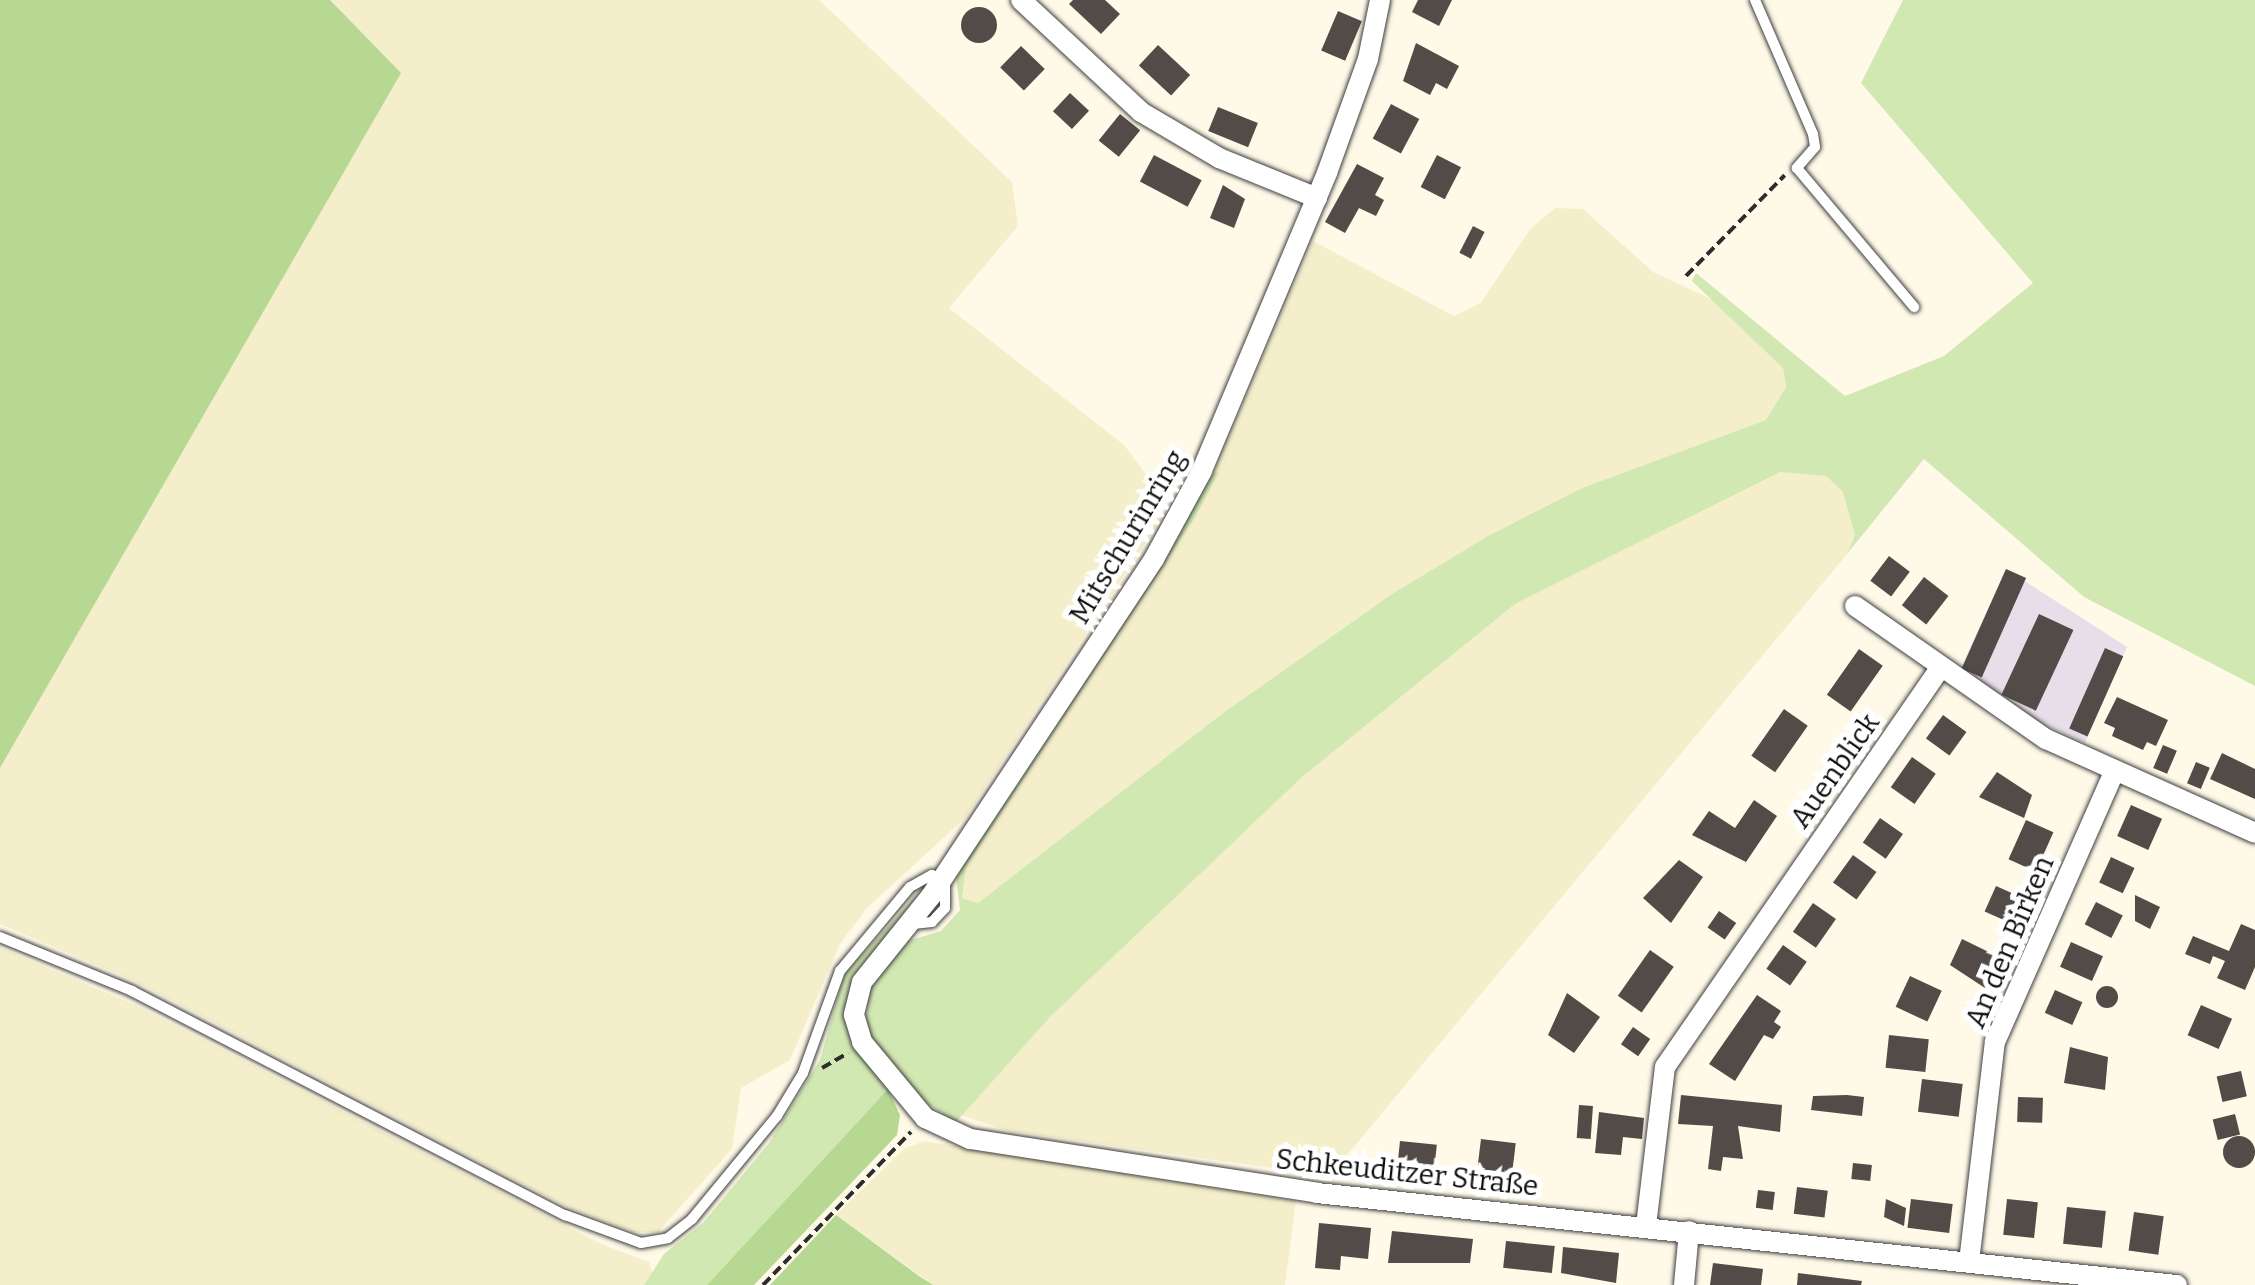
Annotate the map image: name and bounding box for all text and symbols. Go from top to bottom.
street label: Mitschurinring [1063,444,1193,630]
street label: Auenblick [1783,707,1887,835]
street label: An den Birken [1959,851,2061,1033]
street label: Schkeuditzer Straße [1274,1143,1540,1203]

